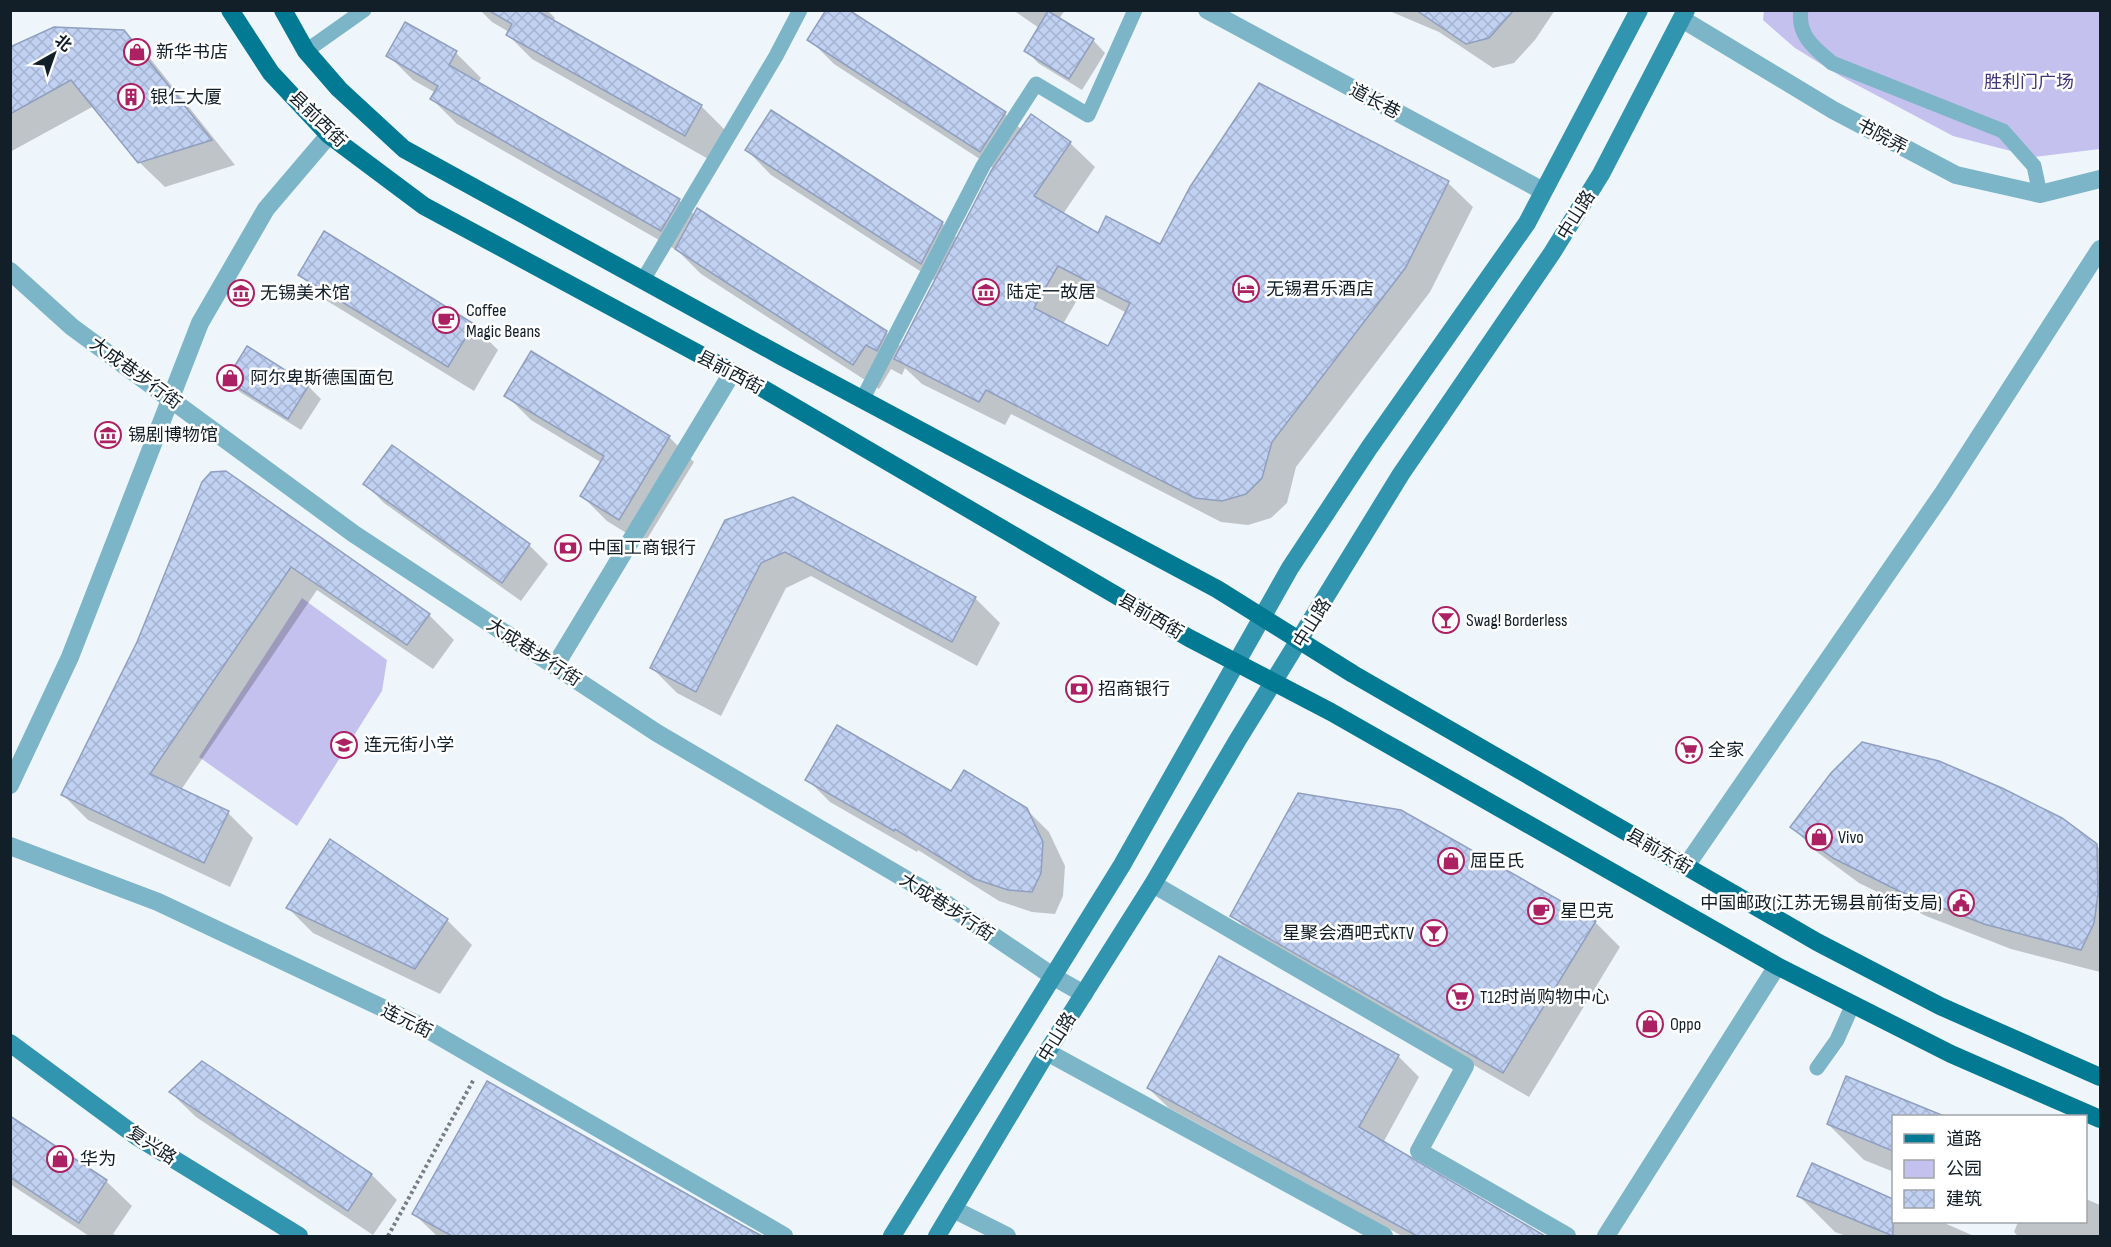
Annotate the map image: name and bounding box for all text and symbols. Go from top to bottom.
north arrow [24,24,84,84]
text: 北 [50,31,75,56]
shop icon: 新华书店 [122,37,152,67]
place label: 新华书店 [156,42,228,63]
park label: 胜利门广场 [1984,72,2074,93]
street label: 道长巷 [1346,79,1404,123]
building icon: 银仁大厦 [116,82,146,112]
place label: 银仁大厦 [150,87,222,108]
street label: 县前西街 [284,87,351,152]
street label: 书院弄 [1853,114,1911,158]
street label: 中山路 [1553,187,1600,244]
hotel icon: 无锡君乐酒店 [1231,274,1261,304]
museum icon: 陆定一故居 [971,277,1001,307]
museum icon: 无锡美术馆 [226,278,256,308]
place label: 无锡君乐酒店 [1266,279,1374,300]
place label: 陆定一故居 [1006,282,1096,303]
place label: 无锡美术馆 [260,283,350,304]
place label: Coffee Magic Beans [466,300,541,342]
cafe icon: Coffee Magic Beans [431,305,461,335]
street label: 大成巷步行街 [86,333,186,414]
street label: 县前西街 [693,346,766,399]
shop icon: 阿尔卑斯德国面包 [215,363,245,393]
place label: 阿尔卑斯德国面包 [250,368,394,389]
museum icon: 锡剧博物馆 [93,420,123,450]
place label: 锡剧博物馆 [128,425,218,446]
bank icon: 中国工商银行 [553,533,583,563]
place label: 中国工商银行 [588,538,696,559]
street label: 县前西街 [1114,589,1187,644]
street label: 中山路 [1289,595,1336,652]
bar icon: Swag! Borderless [1431,605,1461,635]
place label: Swag! Borderless [1466,610,1568,631]
street label: 大成巷步行街 [483,614,585,691]
bank icon: 招商银行 [1064,674,1094,704]
place label: 招商银行 [1098,679,1170,700]
school or university icon: 连元街小学 [329,730,359,760]
place label: 连元街小学 [364,735,454,756]
supermarket icon: 全家 [1674,735,1704,765]
place label: 全家 [1708,740,1744,761]
shop icon: Vivo [1804,822,1834,852]
street label: 县前东街 [1622,824,1695,879]
place label: Vivo [1838,827,1864,848]
shop icon: 屈臣氏 [1436,846,1466,876]
place label: 屈臣氏 [1470,851,1524,872]
street label: 大成巷步行街 [896,869,998,946]
public building icon: 中国邮政(江苏无锡县前街支局) [1946,888,1976,918]
place label: 中国邮政(江苏无锡县前街支局) [1700,893,1942,914]
cafe icon: 星巴克 [1526,896,1556,926]
place label: 星巴克 [1560,901,1614,922]
bar icon: 星聚会酒吧式KTV [1419,918,1449,948]
place label: 星聚会酒吧式KTV [1282,923,1414,944]
supermarket icon: T12时尚购物中心 [1445,982,1475,1012]
place label: T12时尚购物中心 [1480,987,1609,1008]
street label: 连元街 [378,1000,436,1043]
street label: 中山路 [1034,1009,1081,1066]
shop icon: Oppo [1635,1009,1665,1039]
place label: Oppo [1670,1014,1701,1035]
legend [1892,1115,2087,1223]
street label: 复兴路 [123,1122,180,1169]
text: 道路 [1946,1129,1982,1150]
shop icon: 华为 [45,1144,75,1174]
place label: 华为 [80,1149,116,1170]
text: 公园 [1946,1159,1982,1180]
text: 建筑 [1946,1189,1982,1210]

